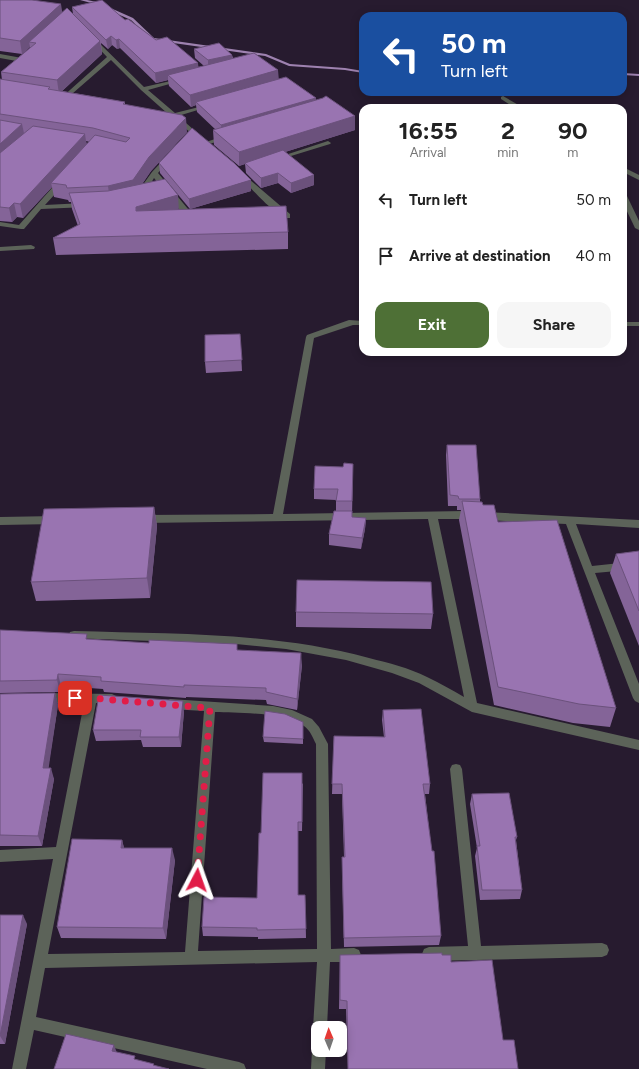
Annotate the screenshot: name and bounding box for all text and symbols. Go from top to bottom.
text: 50 m [441,26,507,60]
icon: left [375,28,427,80]
text: Turn left [441,60,508,82]
text: 16:55 [399,116,458,145]
text: 2 [501,116,515,145]
text: 90 [558,116,588,145]
text: Arrival [410,145,446,160]
text: min [497,145,519,160]
text: m [567,145,578,160]
icon: left [375,189,397,211]
text: Turn left [409,191,467,209]
text: 50 m [576,191,611,209]
icon: arrive [375,245,397,267]
text: Arrive at destination [409,247,550,265]
text: 40 m [576,247,611,265]
button: Exit [375,302,489,348]
button: Share [497,302,611,348]
pin [58,681,92,715]
icon: arrive [64,687,86,709]
position arrow [176,859,218,901]
north arrow [311,1021,347,1057]
map controls [311,1021,347,1057]

